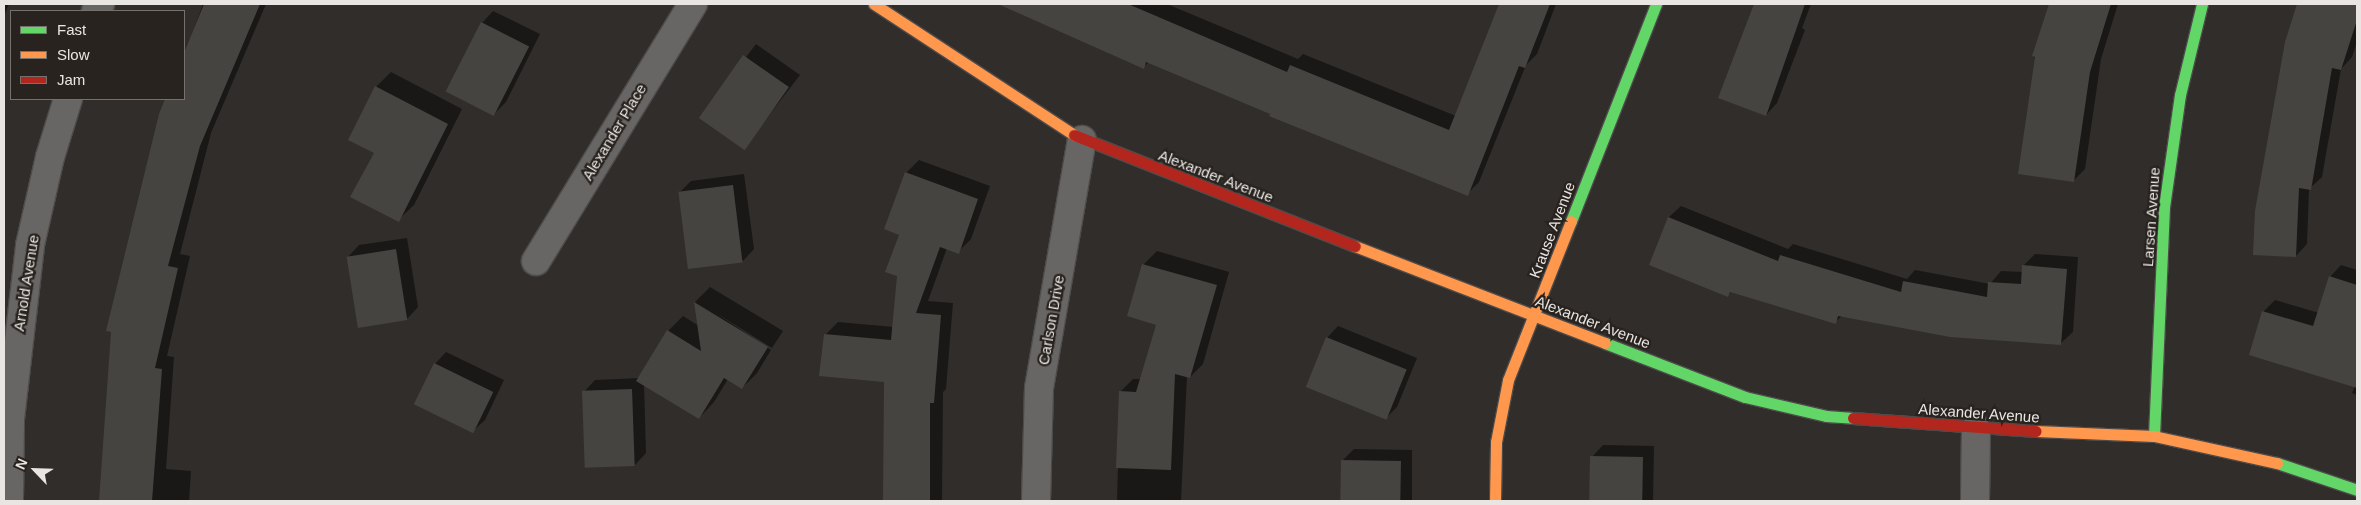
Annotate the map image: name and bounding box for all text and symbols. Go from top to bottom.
legend [10,10,185,100]
text: Fast [57,21,86,38]
text: Slow [57,46,90,63]
text: Jam [57,71,85,88]
street label: Alexander Place [578,81,650,183]
street label: Alexander Avenue [1156,146,1276,206]
street label: Larsen Avenue [2139,166,2163,268]
street label: Krause Avenue [1525,179,1579,281]
street label: Arnold Avenue [9,233,43,333]
street label: Carlson Drive [1034,274,1068,366]
street label: Alexander Avenue [1533,292,1653,352]
street label: Alexander Avenue [1917,400,2041,426]
north arrow [10,445,60,495]
text: N [12,456,31,472]

